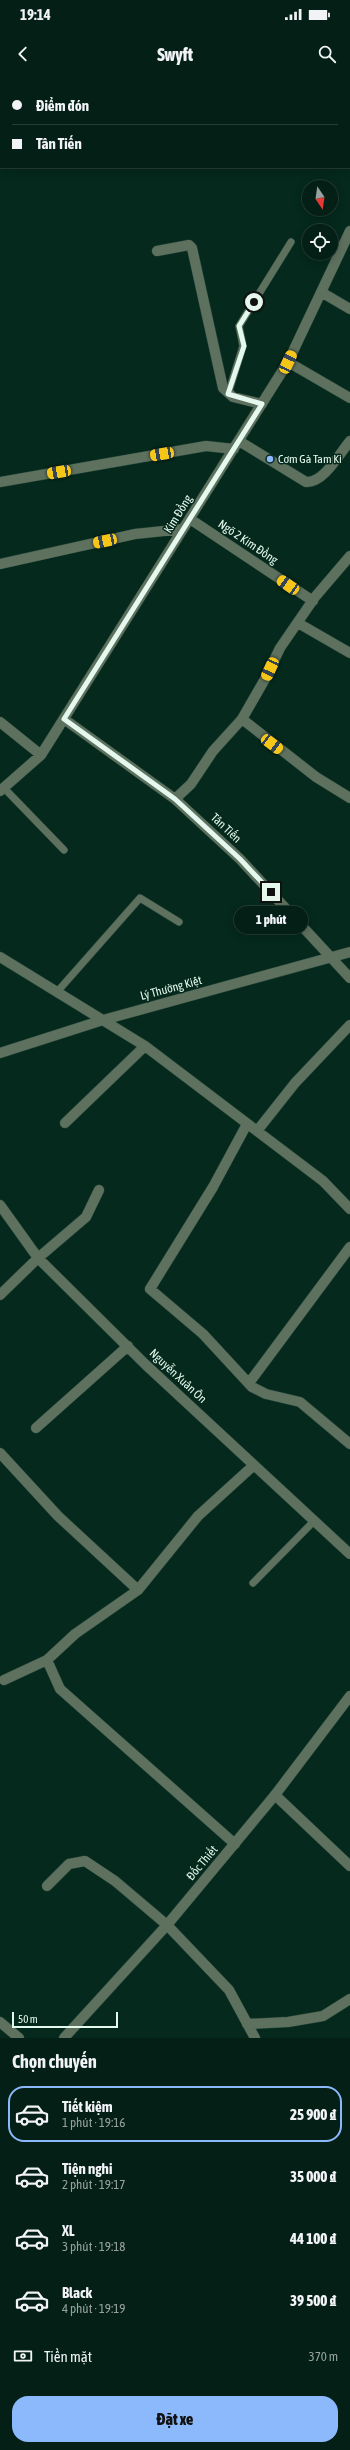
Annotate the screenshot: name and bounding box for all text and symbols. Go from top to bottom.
text: 19:14 [20,6,51,23]
icon: back [12,43,34,65]
icon: search [316,43,338,65]
text: Swyft [157,44,193,65]
text: Điểm đón [36,97,89,114]
text: Tân Tiến [36,135,82,152]
north arrow [302,180,338,216]
map controls [302,180,338,260]
button: locate [302,224,338,260]
route start [245,293,263,311]
car [277,349,299,375]
car [149,446,175,462]
place label: Cơm Gà Tam Kì [278,452,342,466]
marker: Cơm Gà Tam Kì [265,454,275,464]
car [46,464,72,480]
street label: Kim Đồng [161,492,196,536]
street label: Ngõ 2 Kim Đồng [216,517,281,568]
car [92,533,118,549]
car [275,573,301,597]
car [259,656,281,682]
car [259,732,285,756]
street label: Tân Tiến [208,810,244,846]
route end [262,883,280,901]
callout: 1 phút [234,906,308,934]
text: 1 phút [256,912,286,927]
street label: Lý Thường Kiệt [139,973,204,1003]
street label: Nguyễn Xuân Ôn [147,1346,209,1406]
street label: Đốc Thiết [183,1842,221,1883]
scale bar [12,2010,118,2029]
text: 50 m [18,2013,38,2025]
text: Chọn chuyến [12,2051,97,2072]
icon: car [14,2096,50,2132]
text: Tiết kiệm [62,2098,113,2115]
text: 25 900 ₫ [290,2106,336,2123]
text: 1 phút · 19:16 [62,2115,125,2130]
icon: car [14,2158,50,2194]
text: Tiện nghi [62,2160,112,2177]
text: 35 000 ₫ [290,2168,336,2185]
text: 2 phút · 19:17 [62,2177,125,2192]
icon: car [14,2220,50,2256]
text: XL [62,2222,75,2239]
text: 44 100 ₫ [290,2230,336,2247]
text: 3 phút · 19:18 [62,2239,125,2254]
icon: car [14,2282,50,2318]
text: Black [62,2284,92,2301]
text: 39 500 ₫ [290,2292,336,2309]
text: 4 phút · 19:19 [62,2301,125,2316]
icon: cash [12,2345,34,2367]
text: Tiền mặt [44,2348,92,2365]
text: 370 m [309,2349,338,2364]
button: Đặt xe [12,2396,338,2442]

